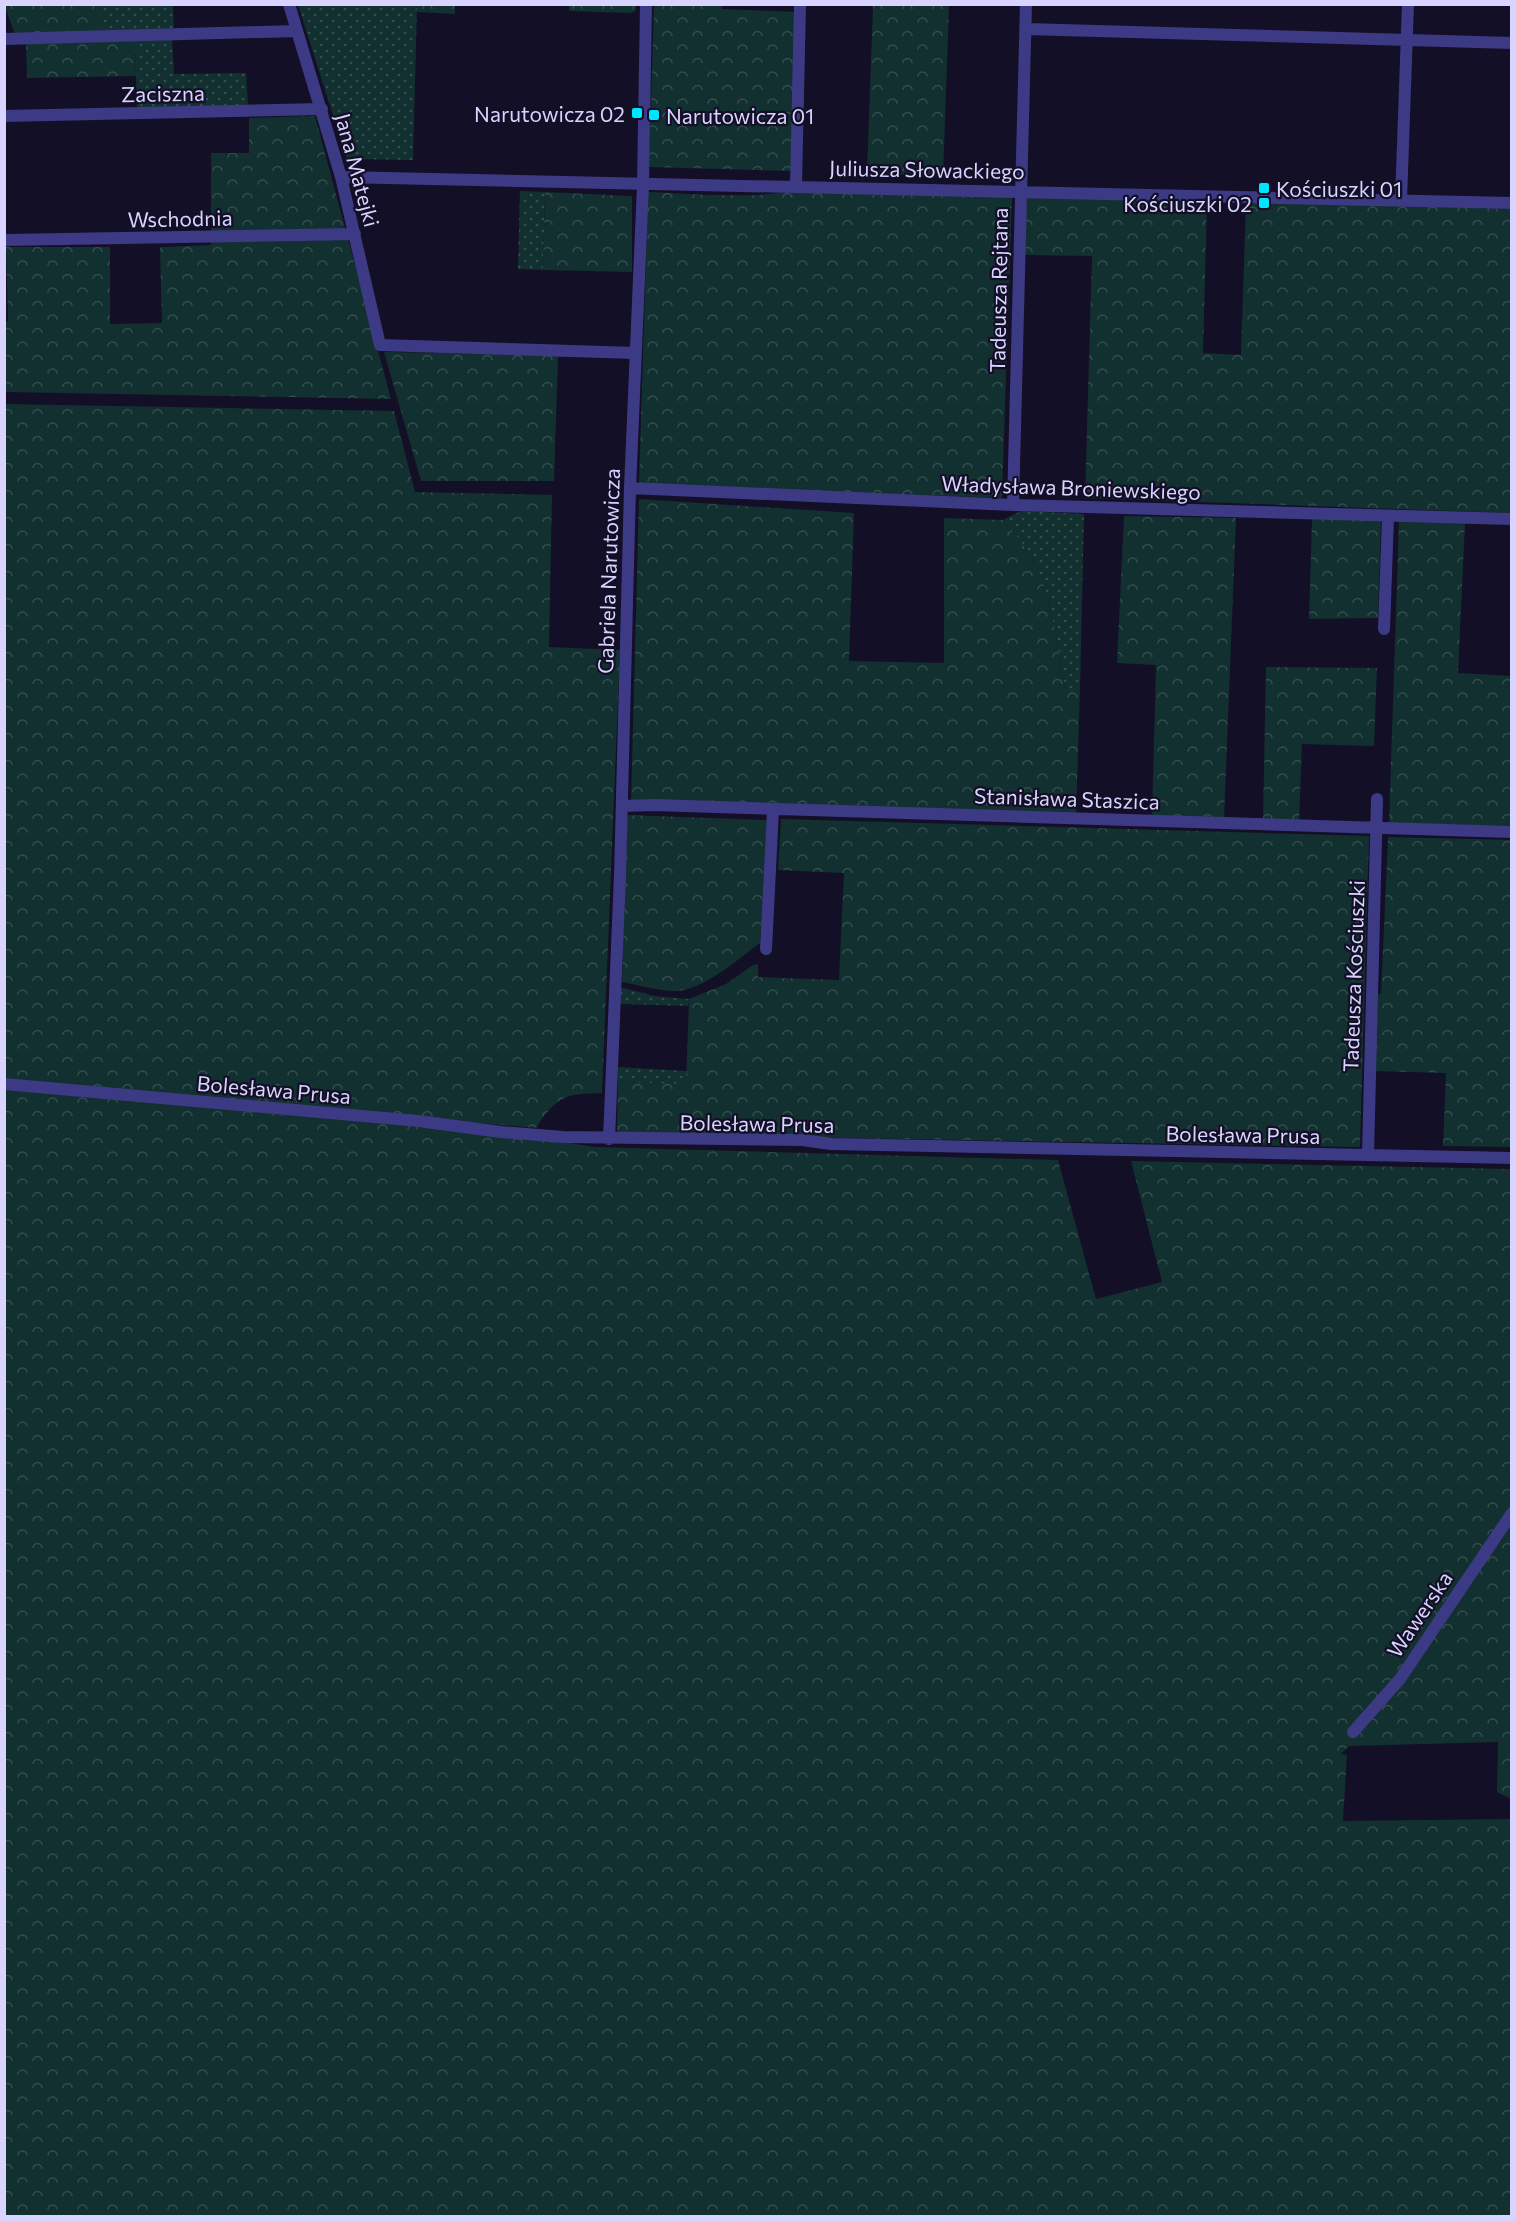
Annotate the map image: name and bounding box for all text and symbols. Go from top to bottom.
street label: Zaciszna [121,80,205,106]
place label: Narutowicza 02 [474,101,625,126]
place label: Narutowicza 01 [666,103,814,128]
marker: Narutowicza 02 [630,106,644,120]
marker: Narutowicza 01 [647,108,661,122]
street label: Jana Matejki [331,110,385,230]
street label: Juliusza Słowackiego [829,155,1025,183]
place label: Kościuszki 01 [1276,176,1402,201]
marker: Kościuszki 01 [1257,181,1271,195]
place label: Kościuszki 02 [1123,191,1252,216]
marker: Kościuszki 02 [1257,196,1271,210]
street label: Wschodnia [127,205,233,231]
street label: Tadeusza Rejtana [984,207,1012,373]
street label: Gabriela Narutowicza [592,468,624,674]
street label: Władysława Broniewskiego [941,470,1201,504]
street label: Stanisława Staszica [974,782,1160,814]
street label: Tadeusza Kościuszki [1337,880,1369,1072]
street label: Bolesława Prusa [196,1070,352,1108]
street label: Bolesława Prusa [679,1109,835,1137]
street label: Bolesława Prusa [1165,1120,1321,1148]
street label: Wawerska [1381,1566,1457,1662]

